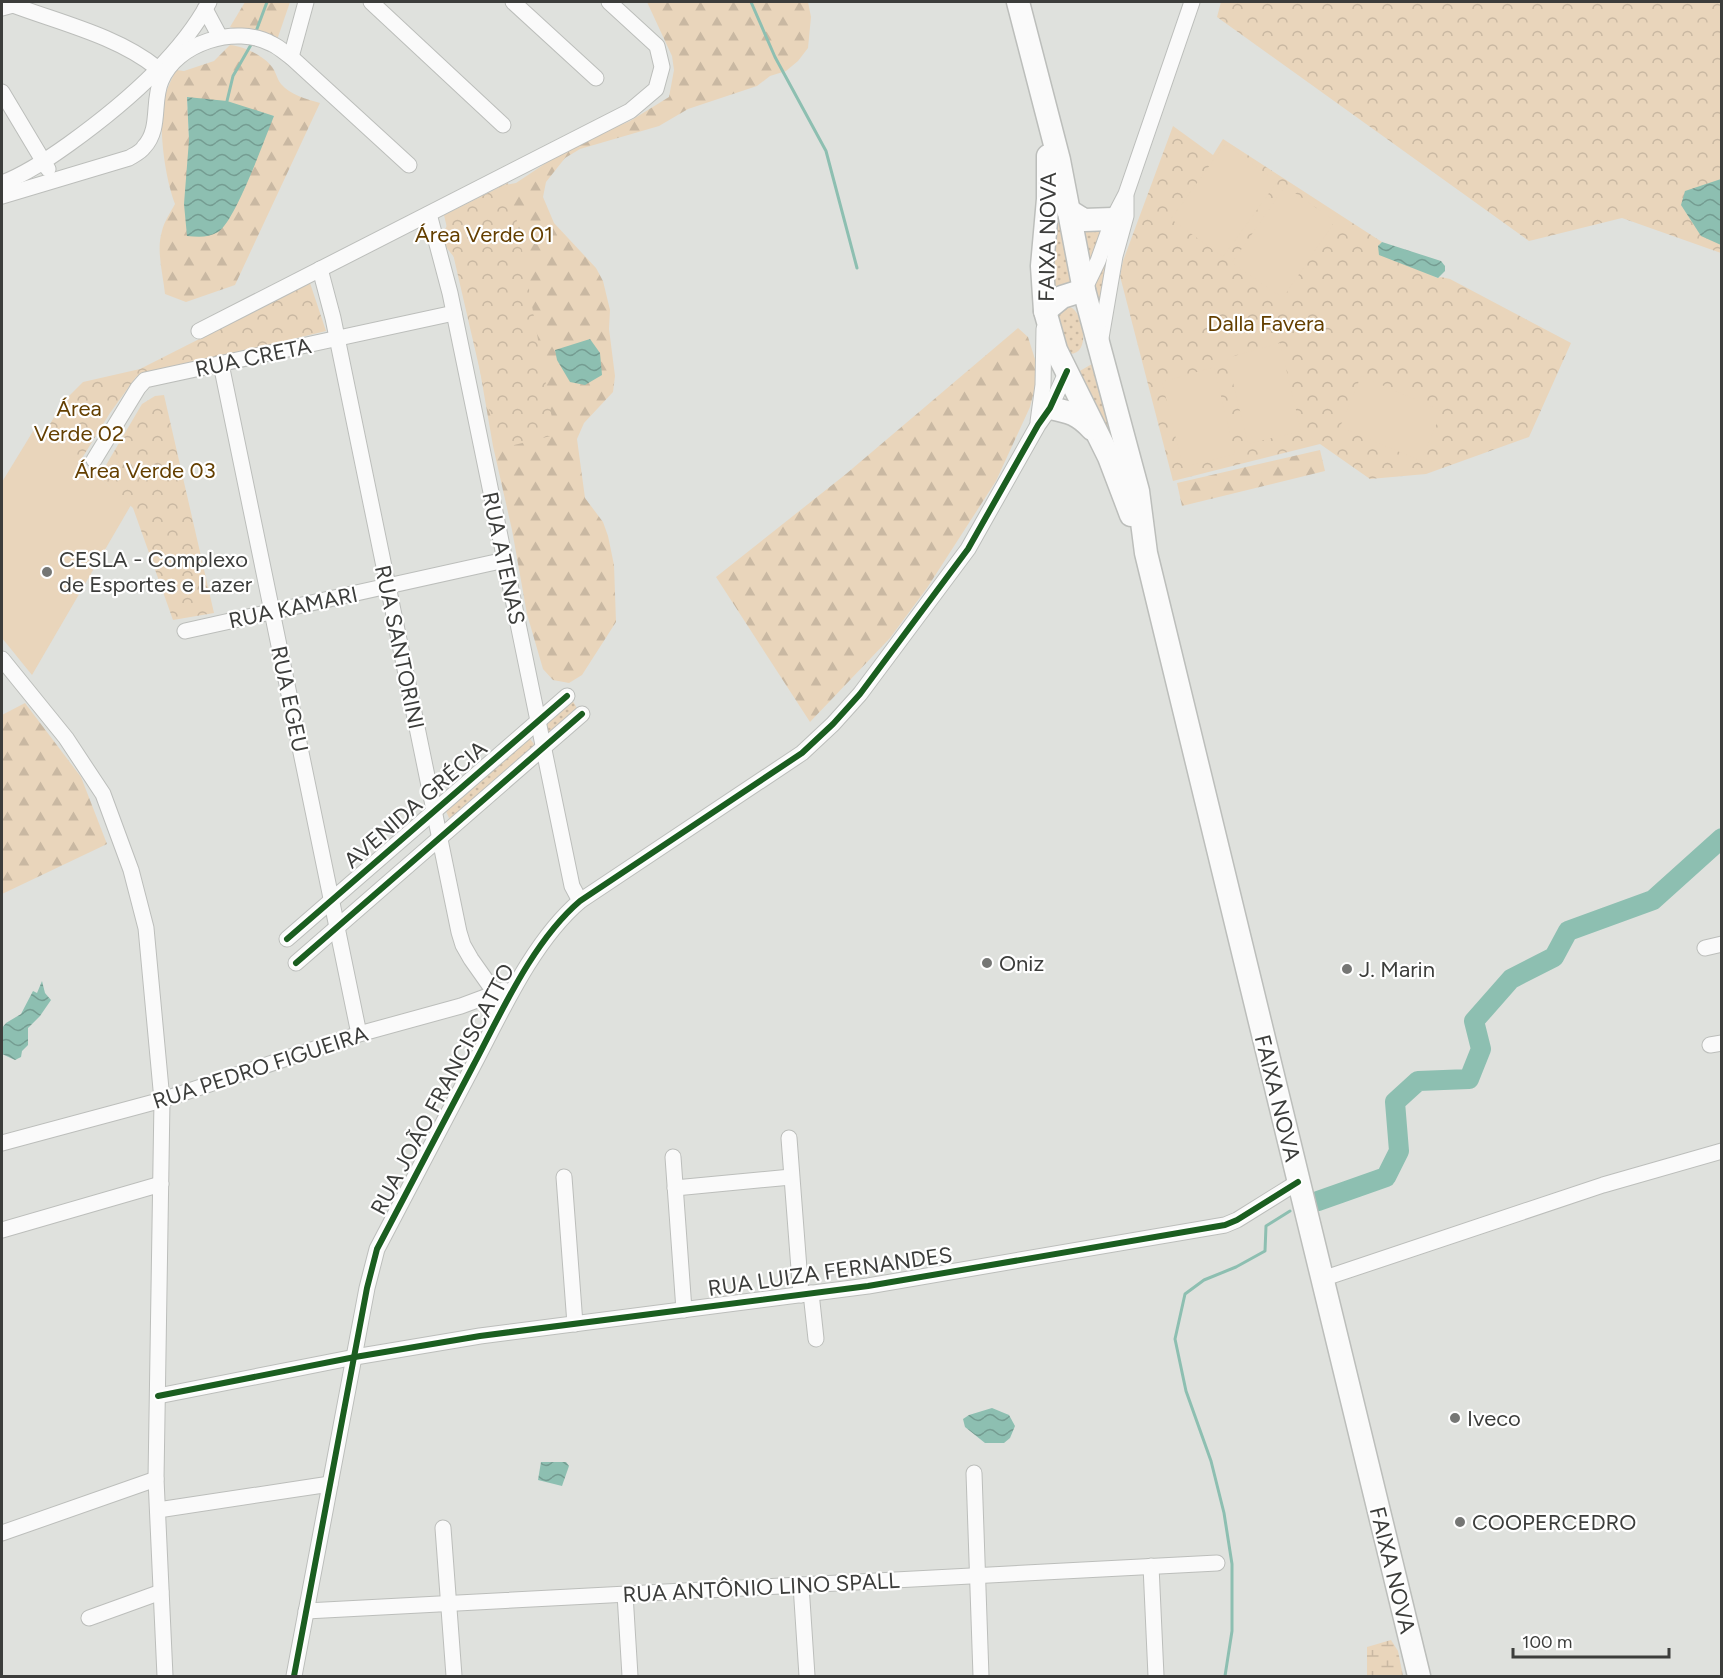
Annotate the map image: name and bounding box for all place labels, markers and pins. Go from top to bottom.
place label: CESLA - Complexo de Esportes e Lazer [59,546,253,598]
marker: CESLA - Complexo de Esportes e Lazer [40,565,54,579]
place label: Oniz [999,950,1044,977]
marker: Oniz [980,956,994,970]
place label: J. Marin [1359,956,1435,983]
marker: J. Marin [1340,962,1354,976]
place label: Iveco [1467,1405,1521,1432]
marker: Iveco [1448,1411,1462,1425]
place label: COOPERCEDRO [1472,1509,1636,1536]
marker: COOPERCEDRO [1453,1515,1467,1529]

